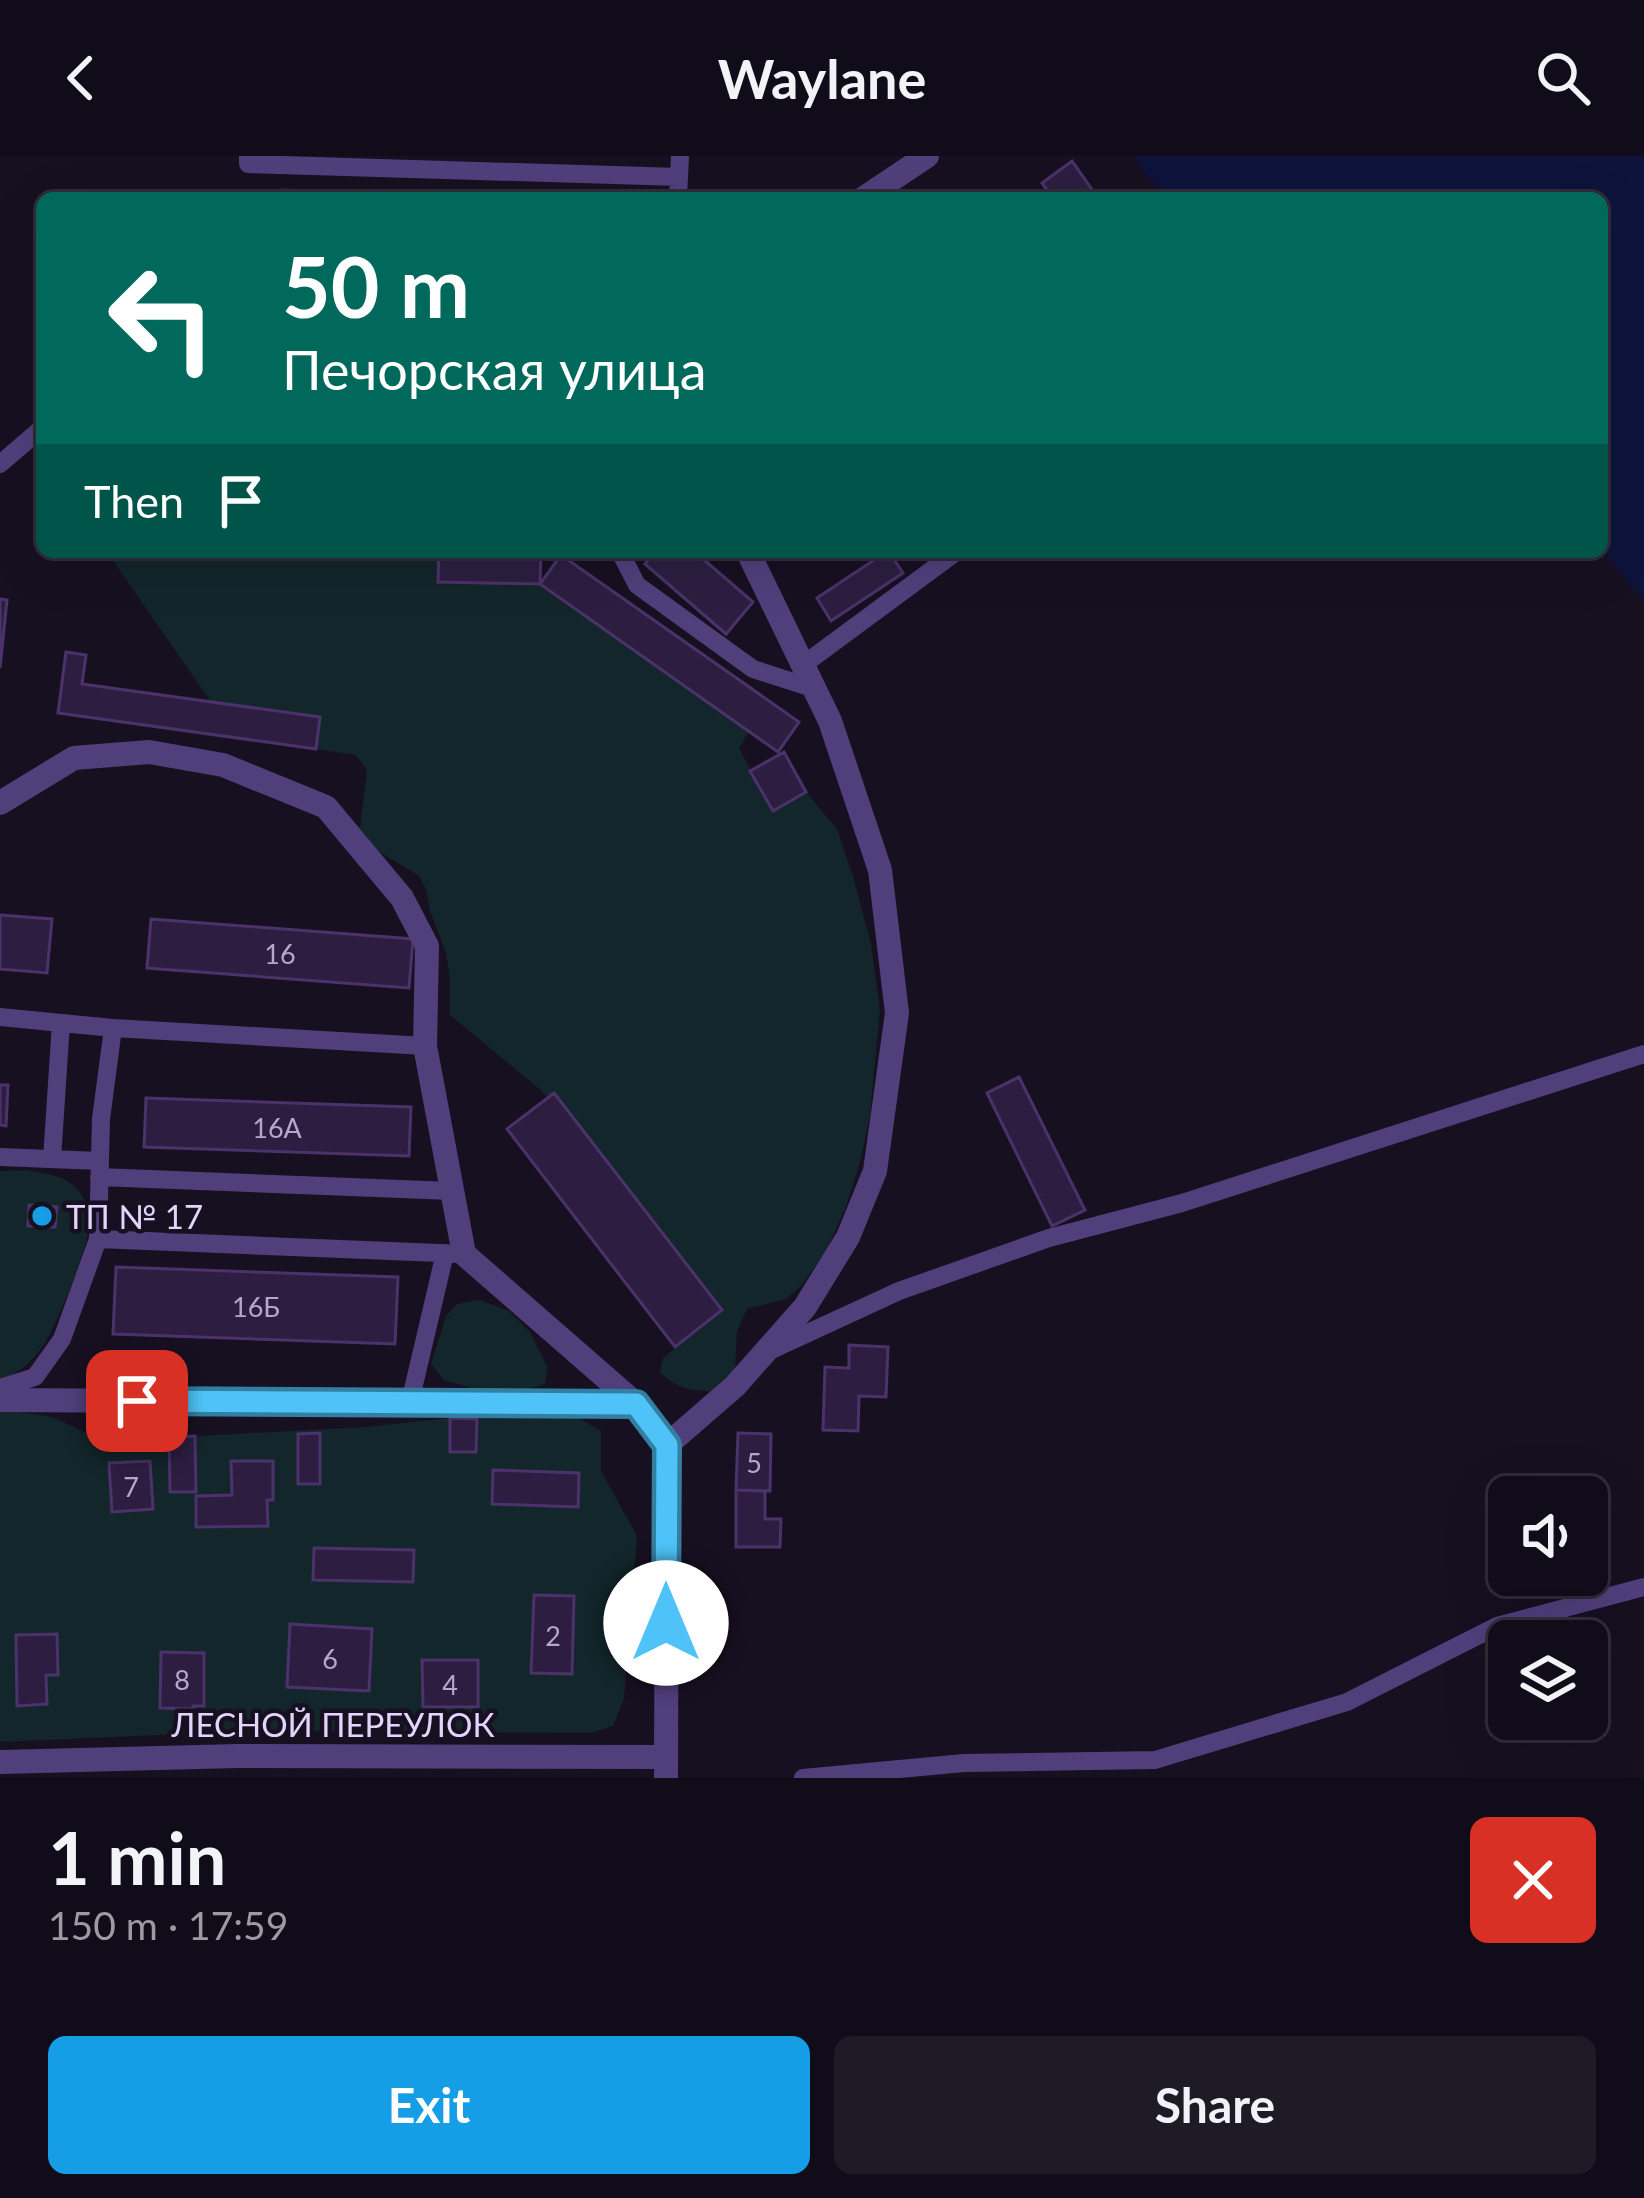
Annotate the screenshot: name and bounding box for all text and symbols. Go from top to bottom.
icon: back [48,45,114,111]
icon: search [1530,45,1596,111]
text: Waylane [718,46,926,111]
text: 50 m [282,235,470,336]
icon: left [84,240,240,396]
text: Печорская улица [282,337,707,402]
icon: arrive [208,468,274,534]
text: Then [84,474,184,528]
house number: 16 [264,937,296,970]
house number: 16А [252,1111,303,1144]
place label: ТП № 17 [66,1196,203,1236]
marker: ТП № 17 [29,1203,55,1229]
house number: 16Б [232,1290,280,1323]
pin [86,1350,188,1452]
icon: arrive [104,1368,170,1434]
house number: 5 [746,1446,762,1479]
house number: 7 [123,1470,139,1503]
map controls [1488,1476,1608,1740]
button: sound [1488,1476,1608,1596]
position arrow [603,1560,729,1686]
house number: 2 [545,1619,561,1652]
button: layers [1488,1620,1608,1740]
house number: 6 [322,1642,338,1675]
house number: 8 [174,1663,190,1696]
house number: 4 [442,1668,458,1701]
street label: ЛЕСНОЙ ПЕРЕУЛОК [170,1704,495,1744]
text: 1 min [48,1814,226,1900]
button: close [1470,1817,1596,1943]
text: 150 m · 17:59 [48,1902,288,1948]
button: Exit [48,2036,810,2174]
button: Share [834,2036,1596,2174]

